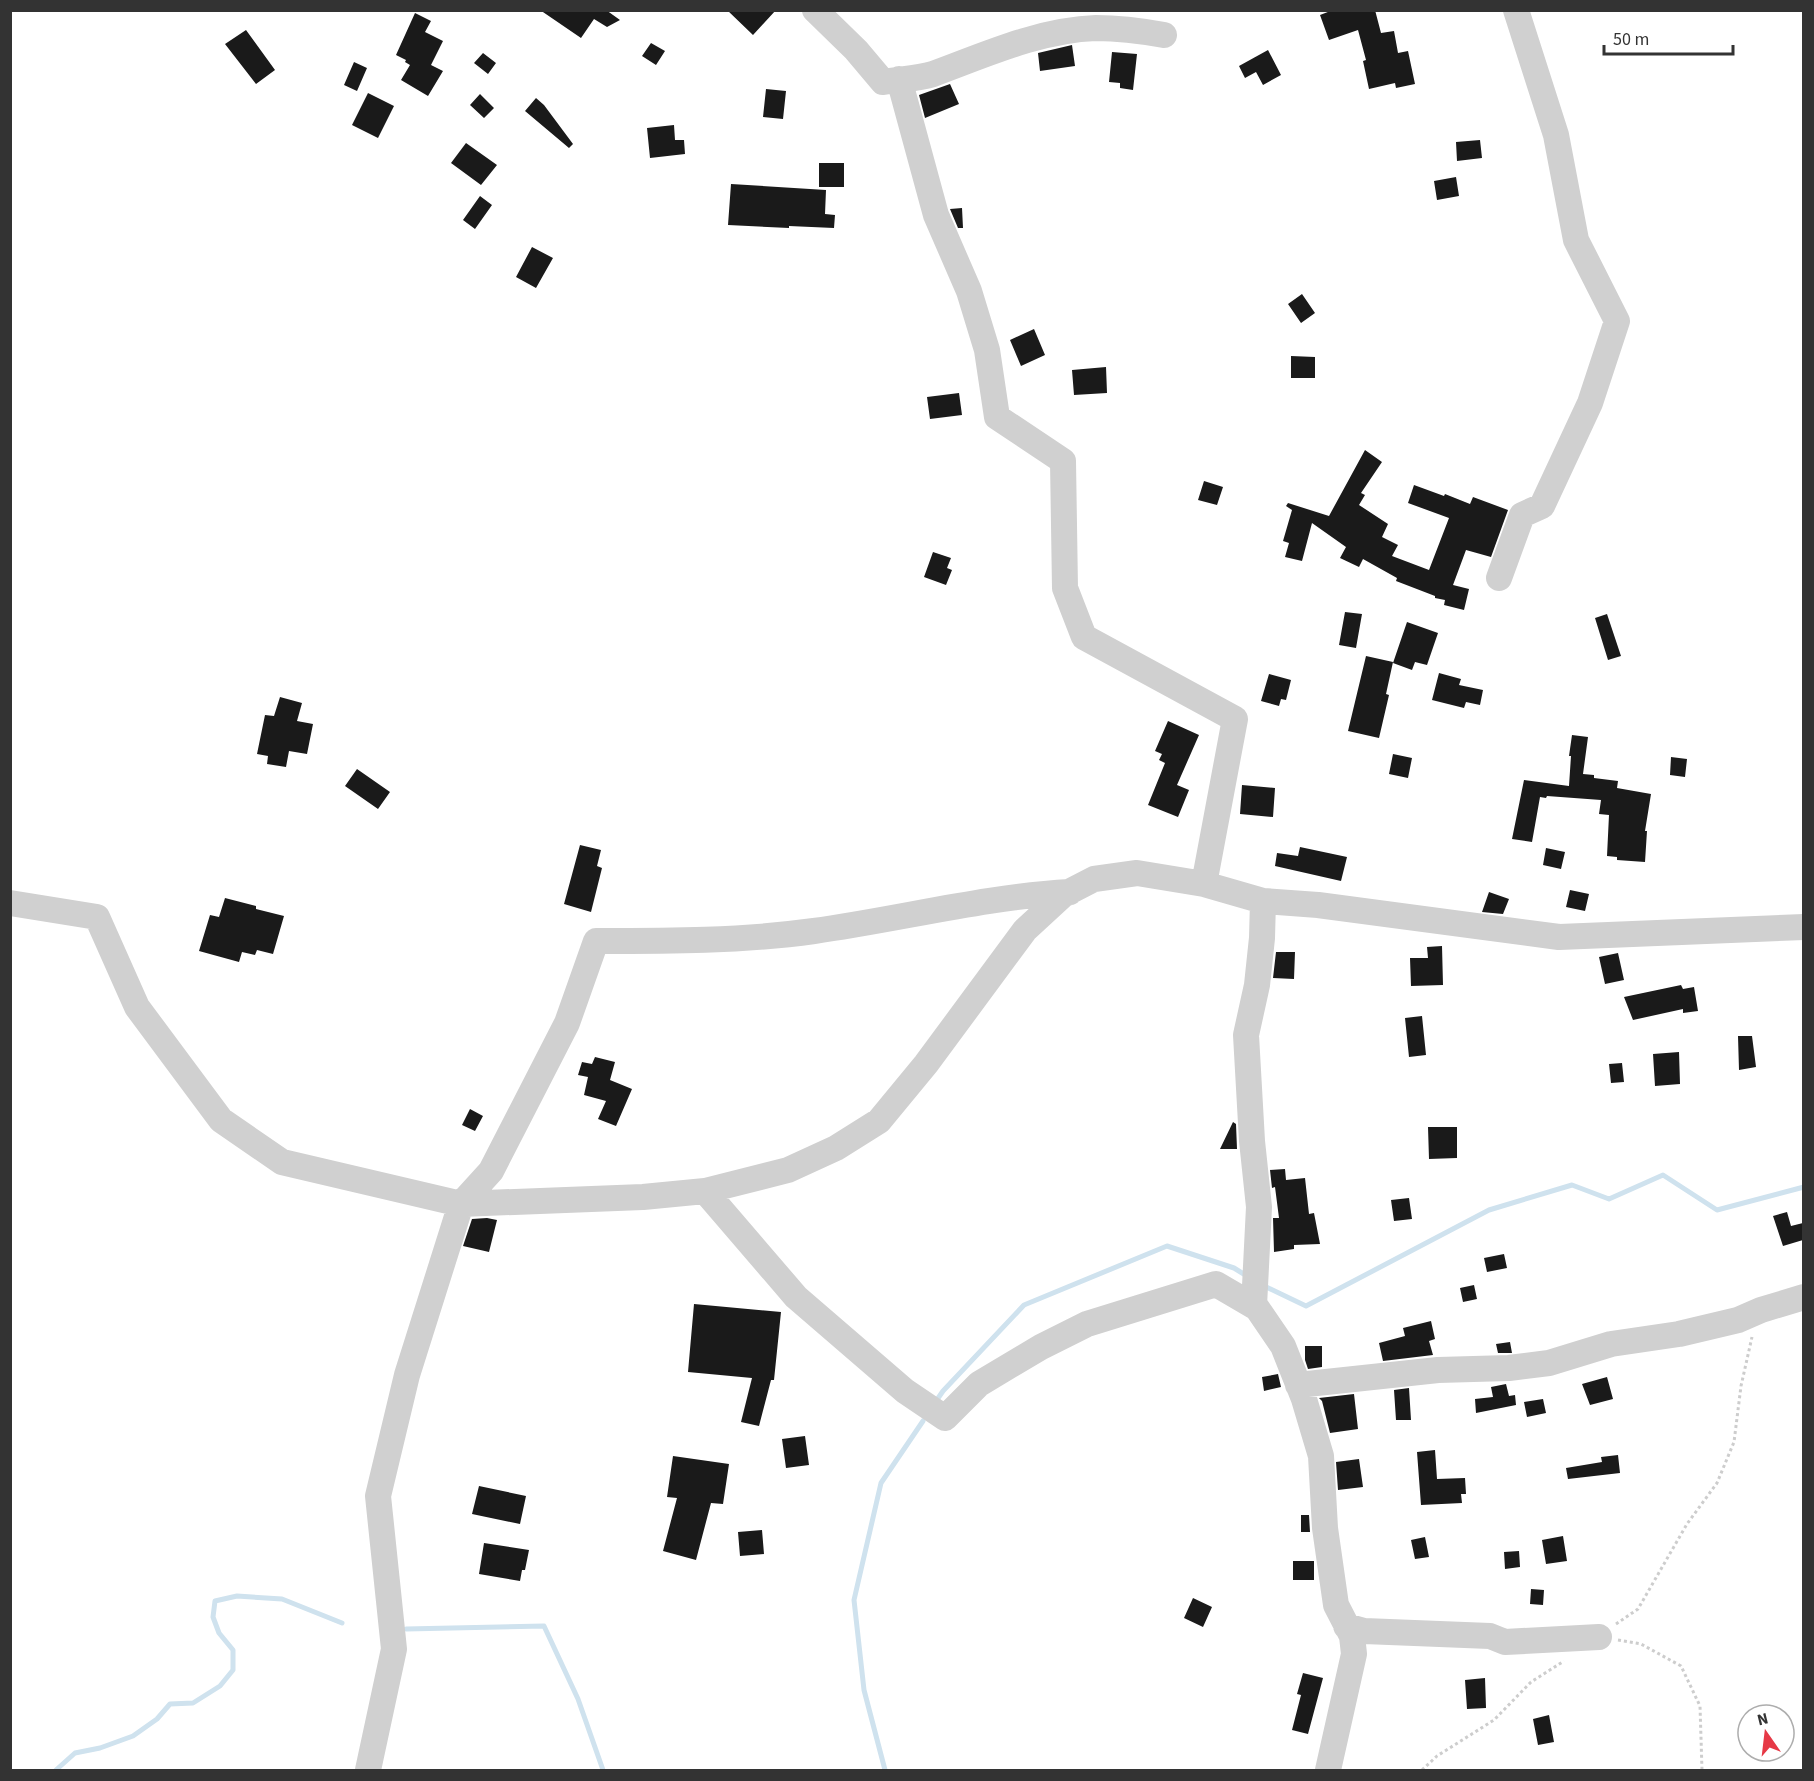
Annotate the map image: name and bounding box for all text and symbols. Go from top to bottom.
scale bar [1604,18,1733,56]
text: 50 m [1613,27,1649,52]
north arrow [1736,1703,1796,1763]
text: N [1755,1707,1770,1731]

